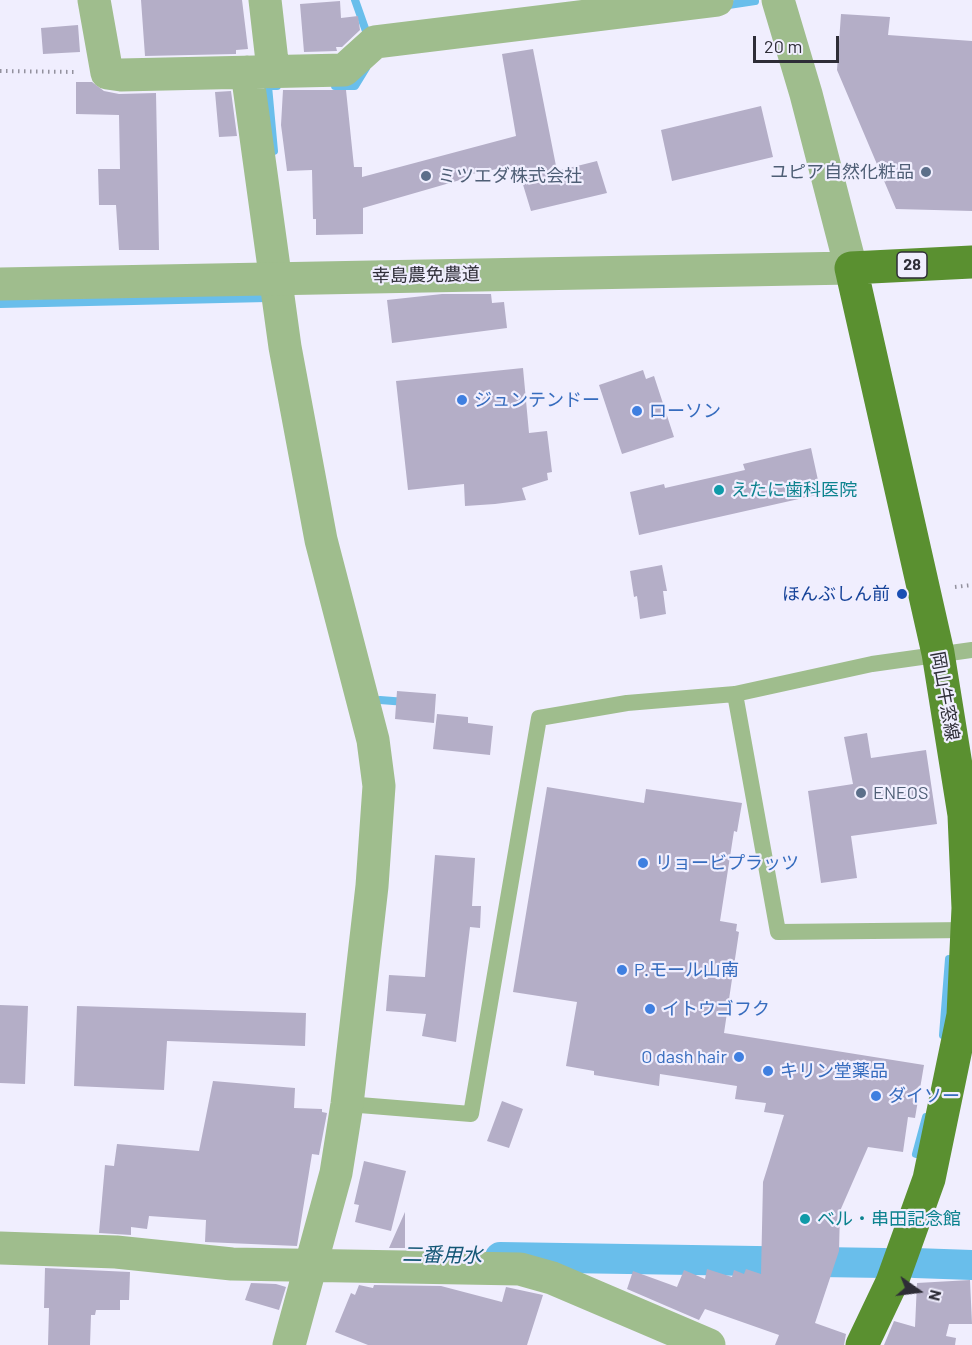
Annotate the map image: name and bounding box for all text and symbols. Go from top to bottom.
scale bar [756,24,842,62]
text: 20 m [764,35,802,57]
place label: ユピア自然化粧品 [770,161,914,183]
place label: ミツエダ株式会社 [438,165,582,187]
marker: ユピア自然化粧品 [919,165,933,179]
marker: ミツエダ株式会社 [419,169,433,183]
road number: 28 [897,252,927,278]
street label: 幸島農免農道 [372,263,480,287]
place label: ジュンテンドー [474,389,600,411]
marker: ジュンテンドー [455,393,469,407]
place label: ローソン [649,400,721,422]
marker: ローソン [630,404,644,418]
place label: えたに歯科医院 [731,479,857,501]
marker: えたに歯科医院 [712,483,726,497]
place label: ほんぶしん前 [782,583,890,605]
marker: ほんぶしん前 [895,587,909,601]
street label: 岡山牛窓線 [927,650,963,742]
place label: ENEOS [873,782,928,804]
marker: ENEOS [854,786,868,800]
place label: リョービプラッツ [655,852,799,874]
marker: リョービプラッツ [636,856,650,870]
place label: P.モール山南 [634,959,739,981]
marker: P.モール山南 [615,963,629,977]
place label: イトウゴフク [662,998,770,1020]
marker: イトウゴフク [643,1002,657,1016]
place label: O dash hair [641,1046,727,1068]
marker: O dash hair [732,1050,746,1064]
place label: キリン堂薬品 [780,1060,888,1082]
marker: キリン堂薬品 [761,1064,775,1078]
place label: ダイソー [888,1085,960,1107]
marker: ダイソー [869,1089,883,1103]
place label: ベル・串田記念館 [817,1208,961,1230]
marker: ベル・串田記念館 [798,1212,812,1226]
water label: 二番用水 [402,1242,482,1268]
north arrow [888,1261,948,1321]
text: N [925,1288,946,1303]

